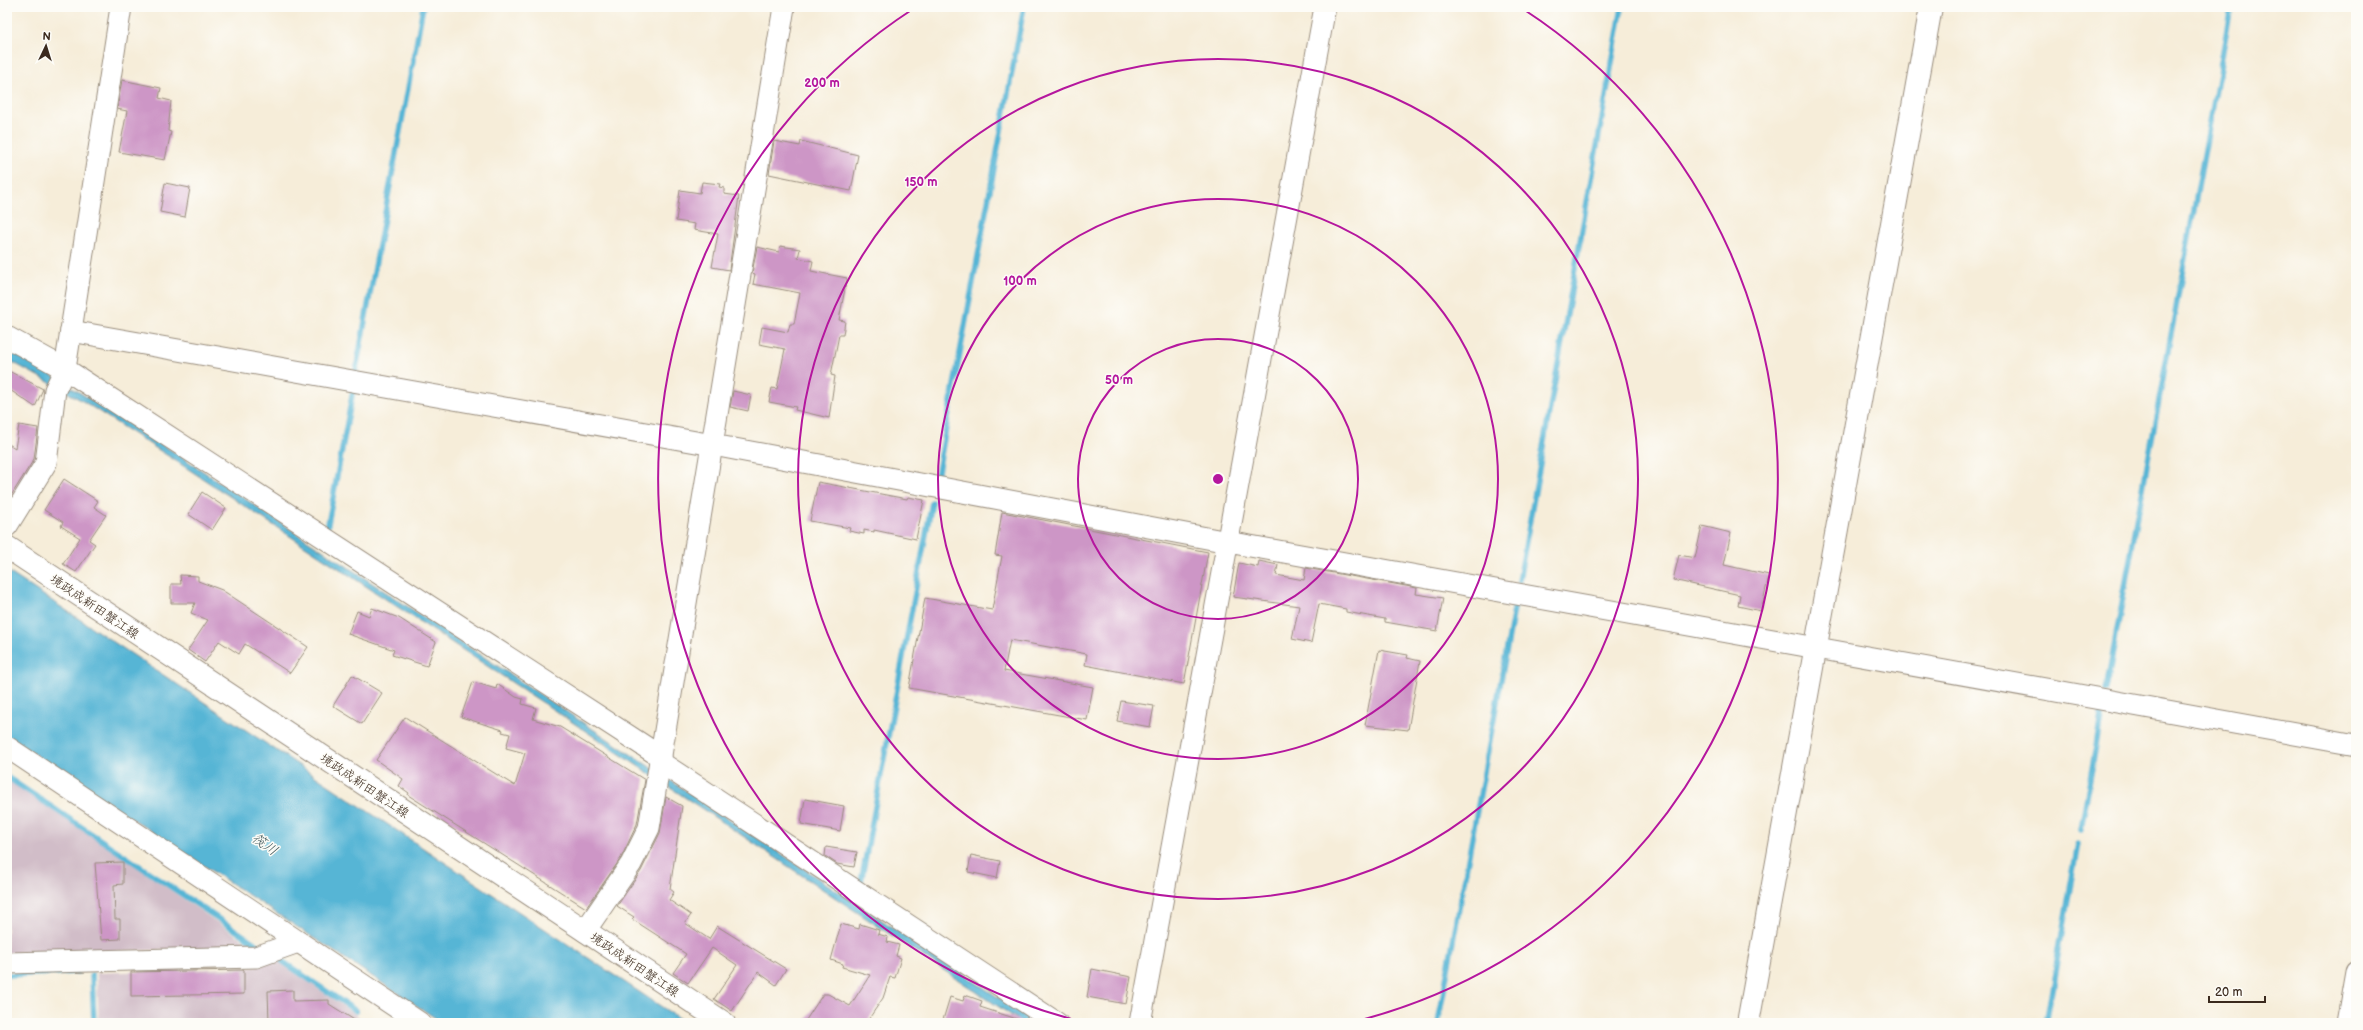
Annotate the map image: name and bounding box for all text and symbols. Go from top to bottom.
north arrow [26,26,66,66]
text: N [42,30,51,43]
text: 200 m [804,76,840,91]
text: 150 m [905,175,937,190]
text: 100 m [1003,274,1037,289]
text: 50 m [1105,373,1133,388]
centre of rings [1211,472,1225,486]
street label: 境政成新田蟹江線 [47,571,143,643]
street label: 境政成新田蟹江線 [317,750,413,822]
water label: 筏川 [248,829,281,859]
street label: 境政成新田蟹江線 [587,929,683,1001]
scale bar [2209,978,2265,1004]
text: 20 m [2215,985,2242,1000]

